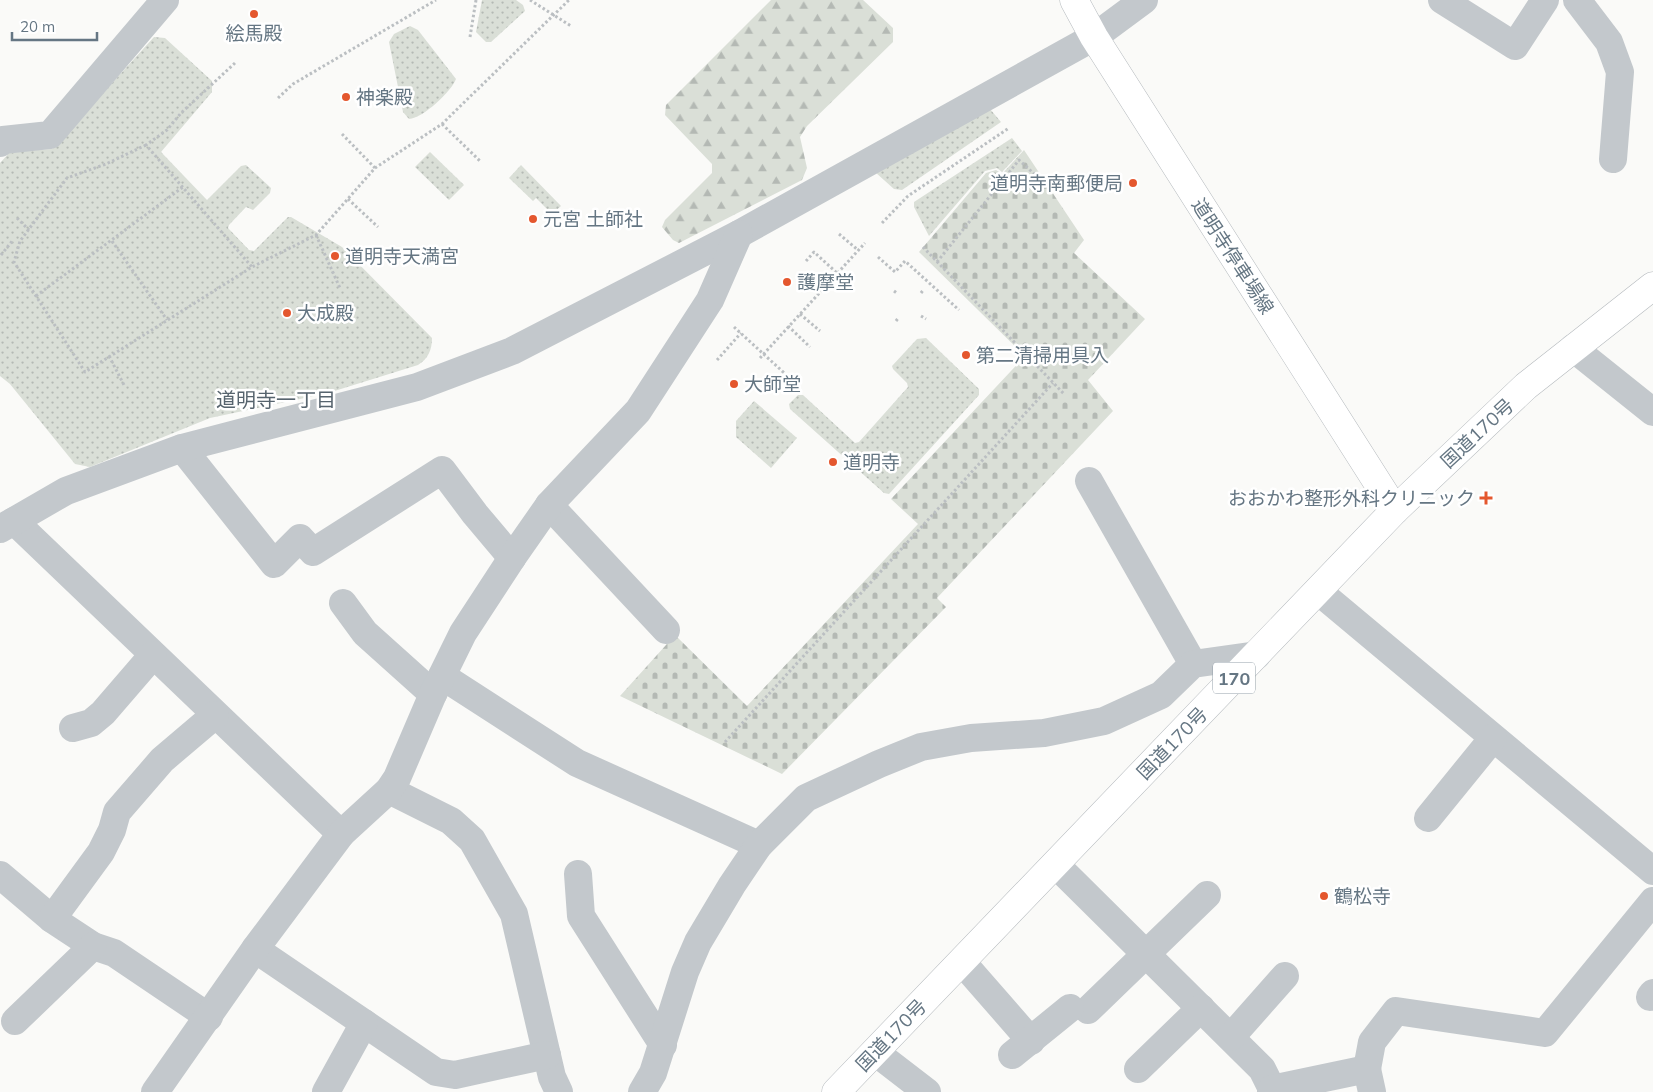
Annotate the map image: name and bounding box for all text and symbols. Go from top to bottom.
marker: 絵馬殿 [248,8,260,20]
scale bar [12,10,98,42]
text: 20 m [20,17,55,36]
place label: 絵馬殿 [225,21,283,45]
place label: 神楽殿 [356,85,413,109]
marker: 神楽殿 [340,91,352,103]
place label: 道明寺南郵便局 [990,171,1123,195]
marker: 道明寺南郵便局 [1127,177,1139,189]
street label: 道明寺停車場線 [1187,194,1279,318]
place label: 元宮 土師社 [543,207,643,231]
marker: 元宮 土師社 [527,213,539,225]
place label: 道明寺天満宮 [345,244,459,268]
marker: 道明寺天満宮 [329,250,341,262]
place label: 護摩堂 [797,270,854,294]
marker: 護摩堂 [781,276,793,288]
place label: 大成殿 [297,301,354,325]
marker: 大成殿 [281,307,293,319]
place label: 第二清掃用具入 [976,343,1109,367]
marker: 第二清掃用具入 [960,349,972,361]
place label: 大師堂 [744,372,801,396]
marker: 大師堂 [728,378,740,390]
district label: 道明寺一丁目 [216,387,336,412]
street label: 国道170号 [1435,393,1519,473]
place label: 道明寺 [843,450,900,474]
marker: 道明寺 [827,456,839,468]
place label: おおかわ整形外科クリニック [1228,486,1475,510]
marker: おおかわ整形外科クリニック [1479,491,1493,505]
road number: 170 [1213,662,1255,694]
street label: 国道170号 [1132,702,1212,784]
place label: 鶴松寺 [1334,884,1391,908]
marker: 鶴松寺 [1318,890,1330,902]
street label: 国道170号 [851,994,931,1076]

